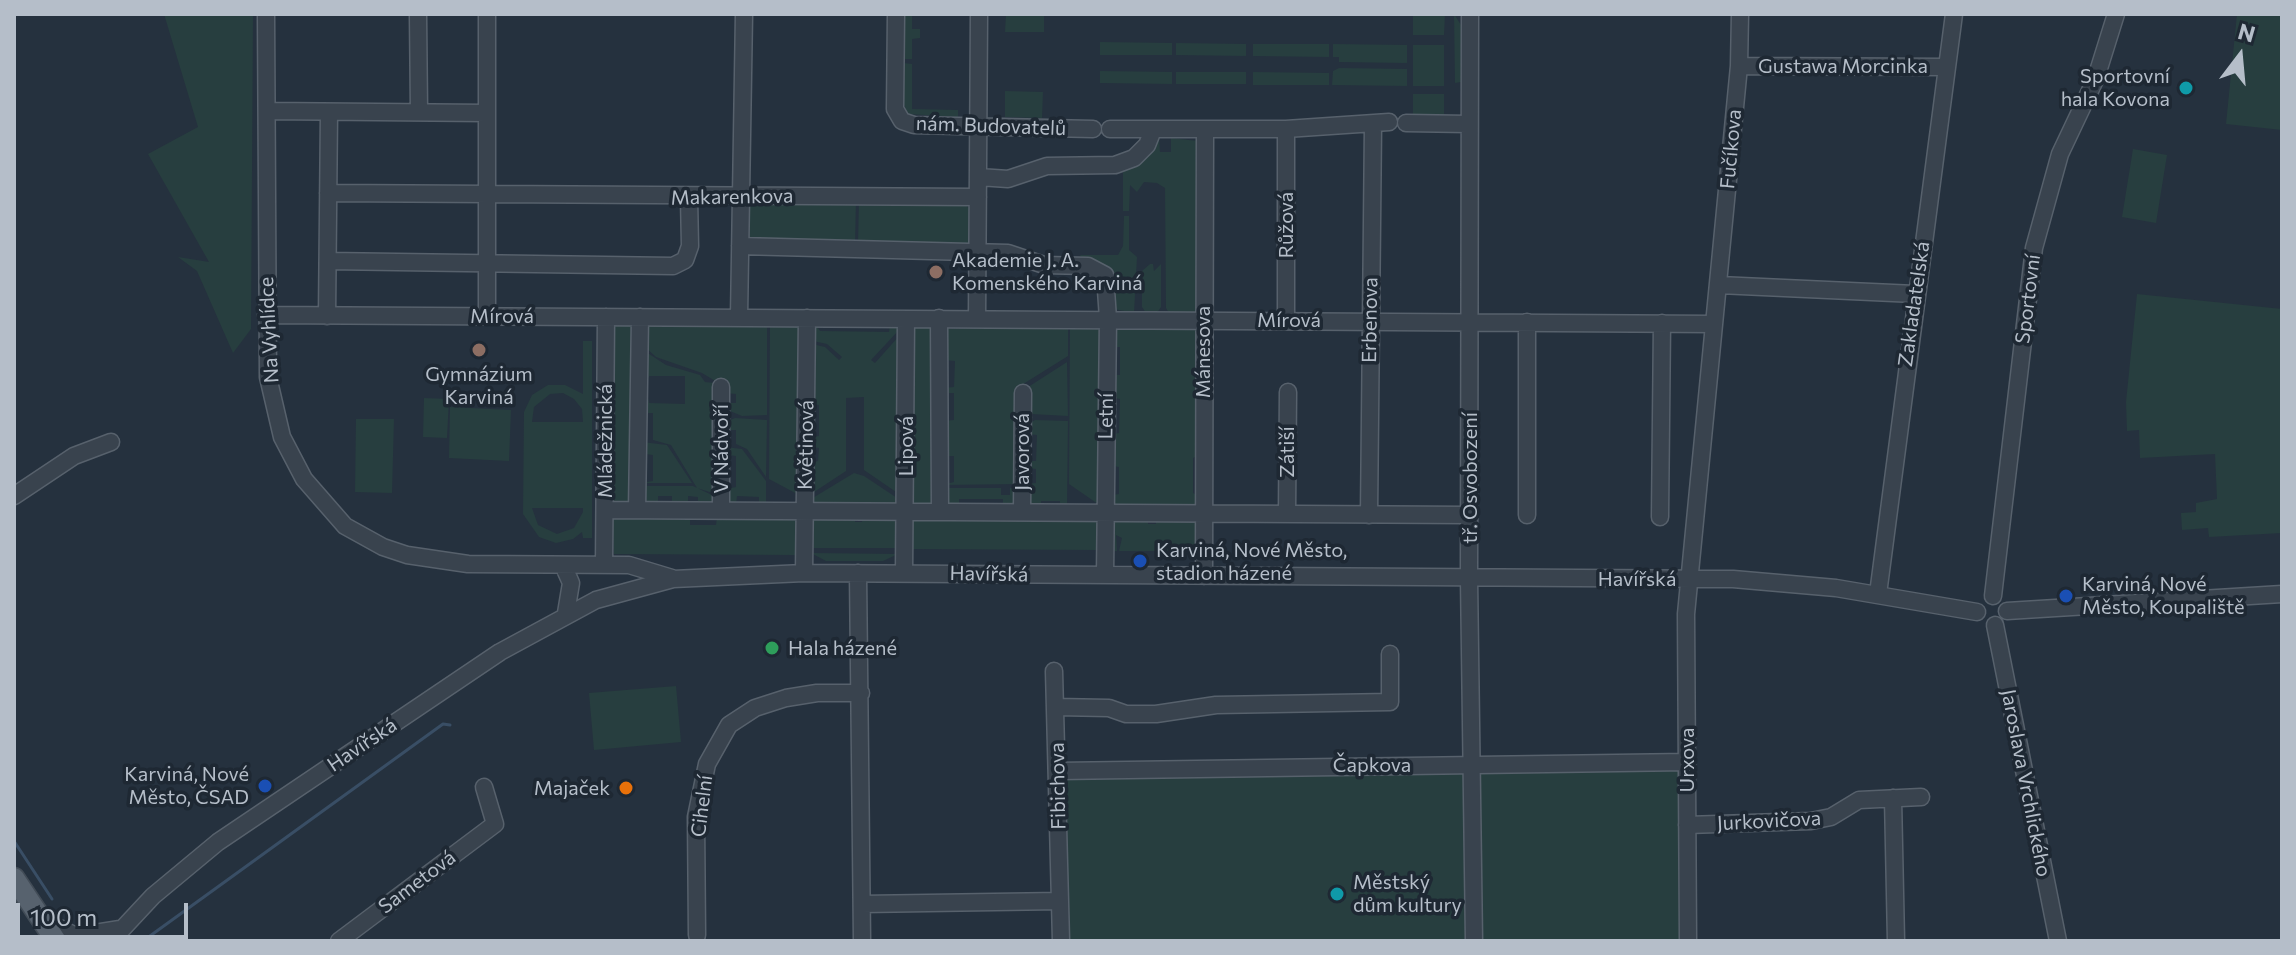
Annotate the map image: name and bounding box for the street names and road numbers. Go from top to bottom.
street label: Gustawa Morcinka [1758,54,1928,78]
street label: Fučíkova [1716,108,1746,190]
street label: nám. Budovatelů [915,111,1067,141]
street label: Makarenkova [670,184,794,210]
street label: Růžová [1274,192,1298,258]
street label: Zakladatelská [1893,240,1935,368]
street label: Sportovní [2011,253,2045,345]
street label: Na Vyhlídce [254,276,284,384]
street label: Erbenova [1357,277,1383,363]
street label: Mírová [470,304,534,328]
street label: Mánesova [1191,306,1215,398]
street label: Mírová [1257,308,1321,332]
street label: Mládežnická [593,384,617,498]
street label: Letní [1094,392,1118,440]
street label: Květinová [793,400,819,490]
street label: V Nádvoří [709,404,733,494]
street label: tř. Osvobození [1458,412,1482,544]
street label: Javorová [1010,413,1034,491]
street label: Lipová [894,416,918,476]
street label: Zátiší [1275,426,1299,478]
street label: Havířská [950,561,1028,587]
street label: Havířská [1598,567,1676,591]
street label: Jaroslava Vrchlického [1996,687,2056,879]
street label: Havířská [323,713,401,777]
street label: Urxova [1675,728,1699,792]
street label: Fibichova [1045,742,1071,830]
street label: Čapkova [1333,753,1411,777]
street label: Cihelní [686,774,718,838]
street label: Jurkovičova [1716,806,1822,836]
street label: Sametová [374,845,460,919]

